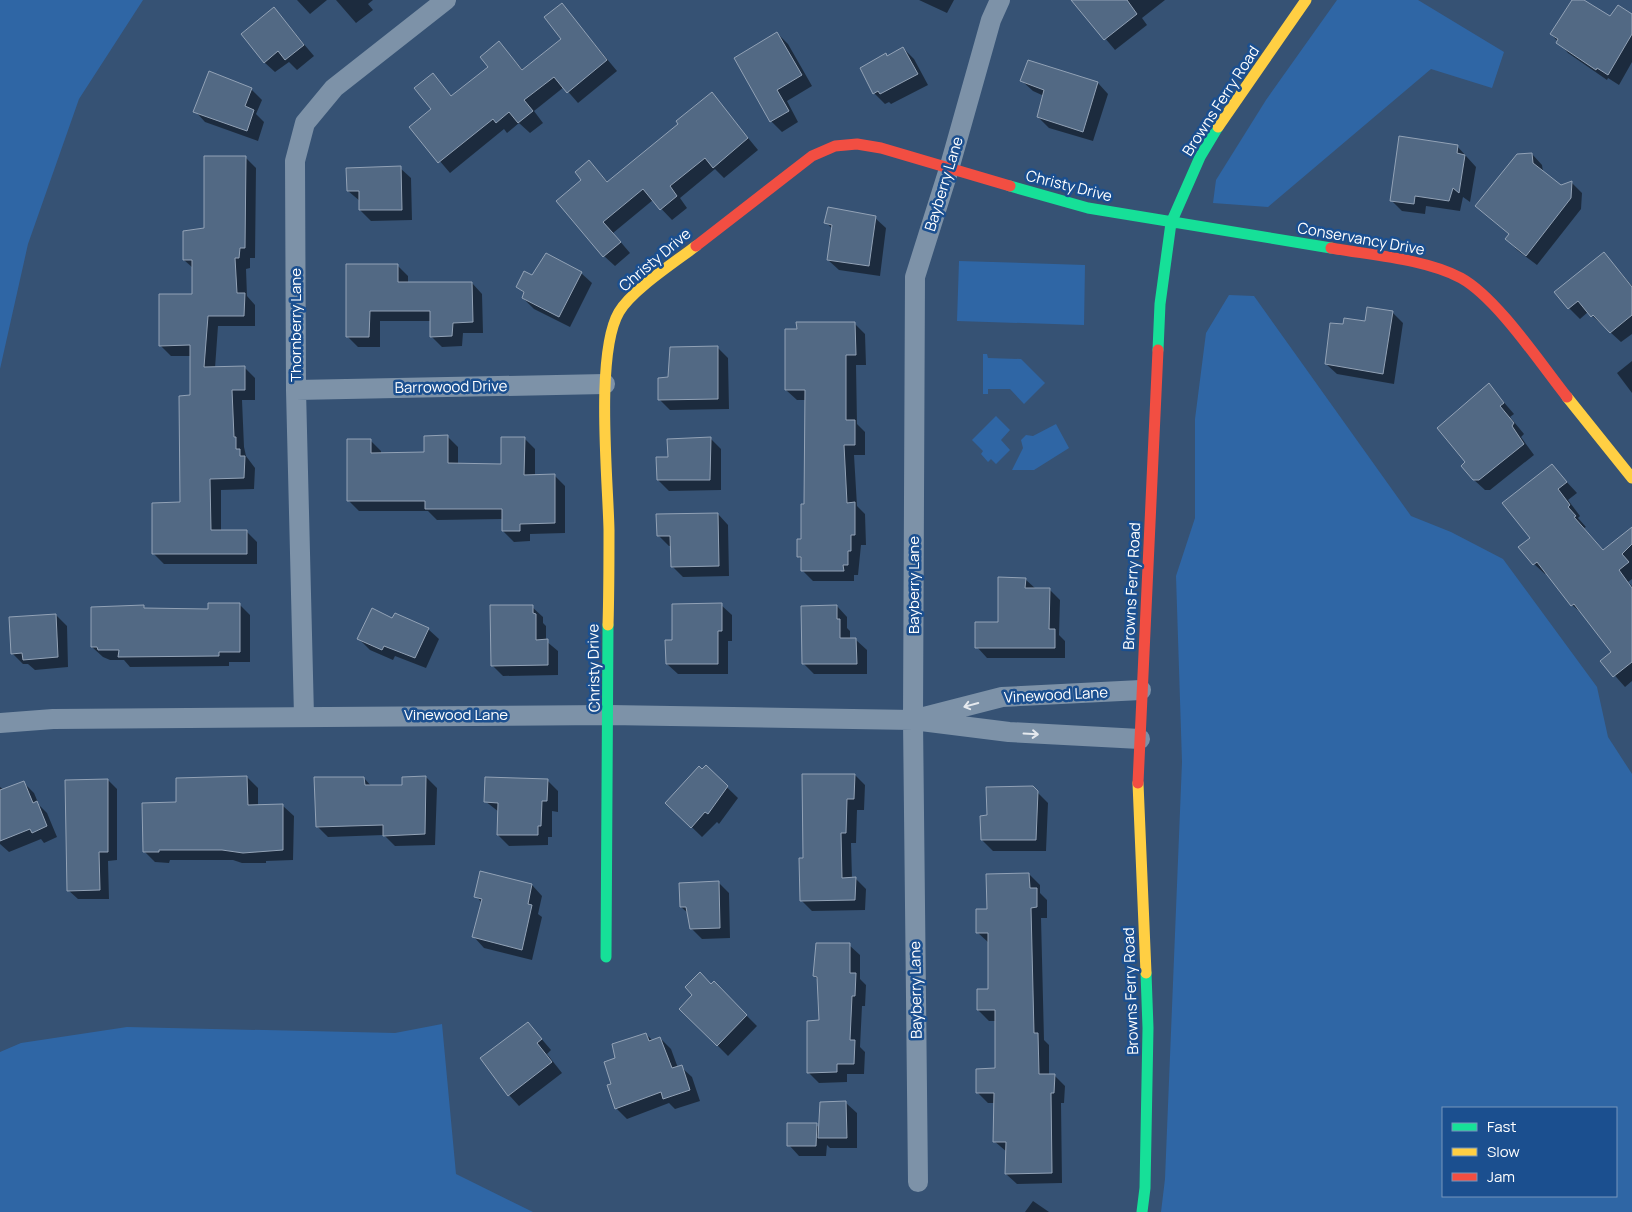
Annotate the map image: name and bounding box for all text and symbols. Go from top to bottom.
street label: Browns Ferry Road [1177,41,1264,160]
street label: Bayberry Lane [919,134,968,234]
street label: Christy Drive [1024,165,1115,206]
street label: Conservancy Drive [1296,217,1427,260]
street label: Christy Drive [614,223,695,296]
street label: Thornberry Lane [285,268,306,382]
street label: Barrowood Drive [394,375,508,398]
street label: Browns Ferry Road [1118,522,1145,650]
street label: Bayberry Lane [903,536,924,634]
street label: Christy Drive [582,624,605,712]
street label: Vinewood Lane [1003,681,1109,708]
one-way arrow [964,700,980,710]
street label: Vinewood Lane [404,704,508,725]
one-way arrow [1022,729,1038,738]
street label: Browns Ferry Road [1118,927,1143,1055]
street label: Bayberry Lane [904,941,927,1039]
legend [1442,1107,1617,1197]
text: Fast [1487,1116,1516,1137]
text: Slow [1487,1141,1520,1162]
text: Jam [1487,1166,1515,1187]

